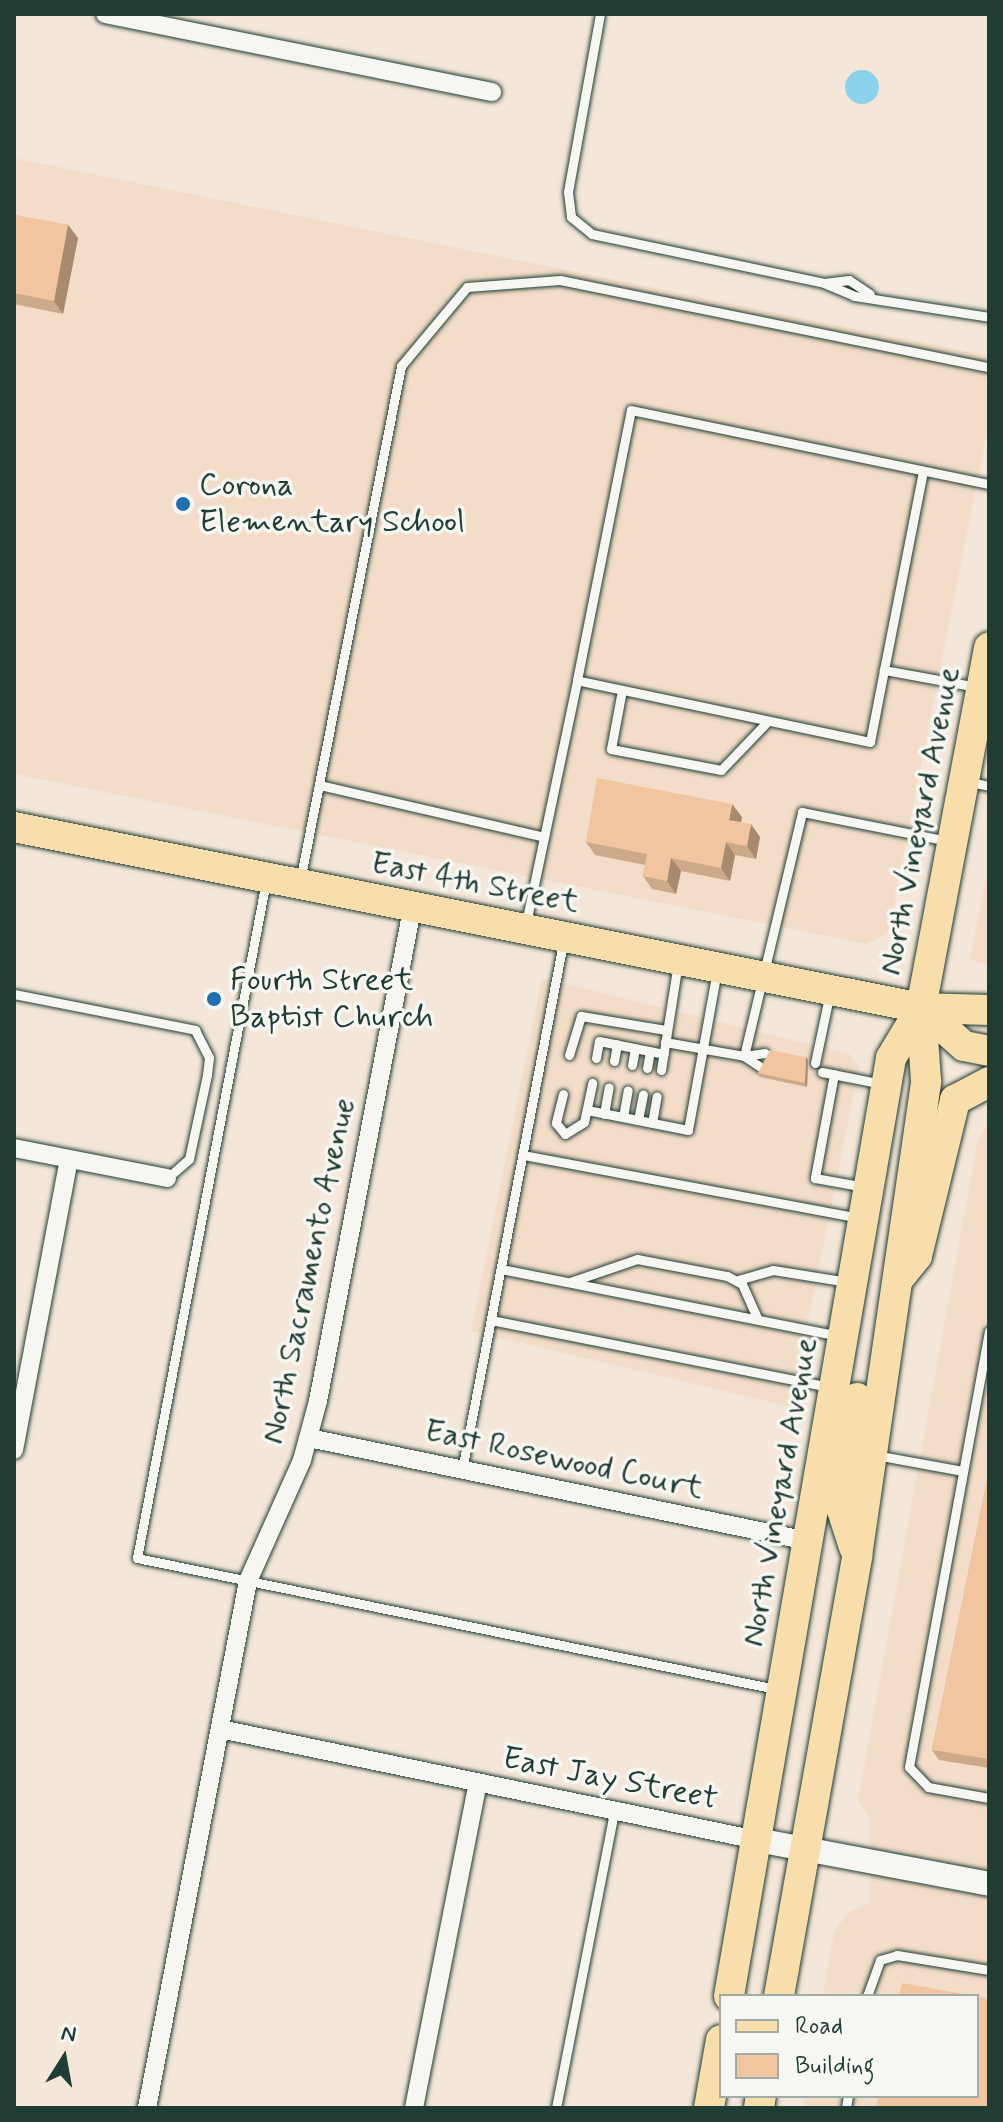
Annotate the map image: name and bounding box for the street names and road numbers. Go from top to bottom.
street label: North Vineyard Avenue [871,663,969,979]
street label: East 4th Street [368,844,582,922]
street label: North Sacramento Avenue [253,1093,365,1449]
street label: North Vineyard Avenue [734,1333,826,1651]
street label: East Rosewood Court [425,1412,703,1508]
street label: East Jay Street [500,1739,720,1819]

